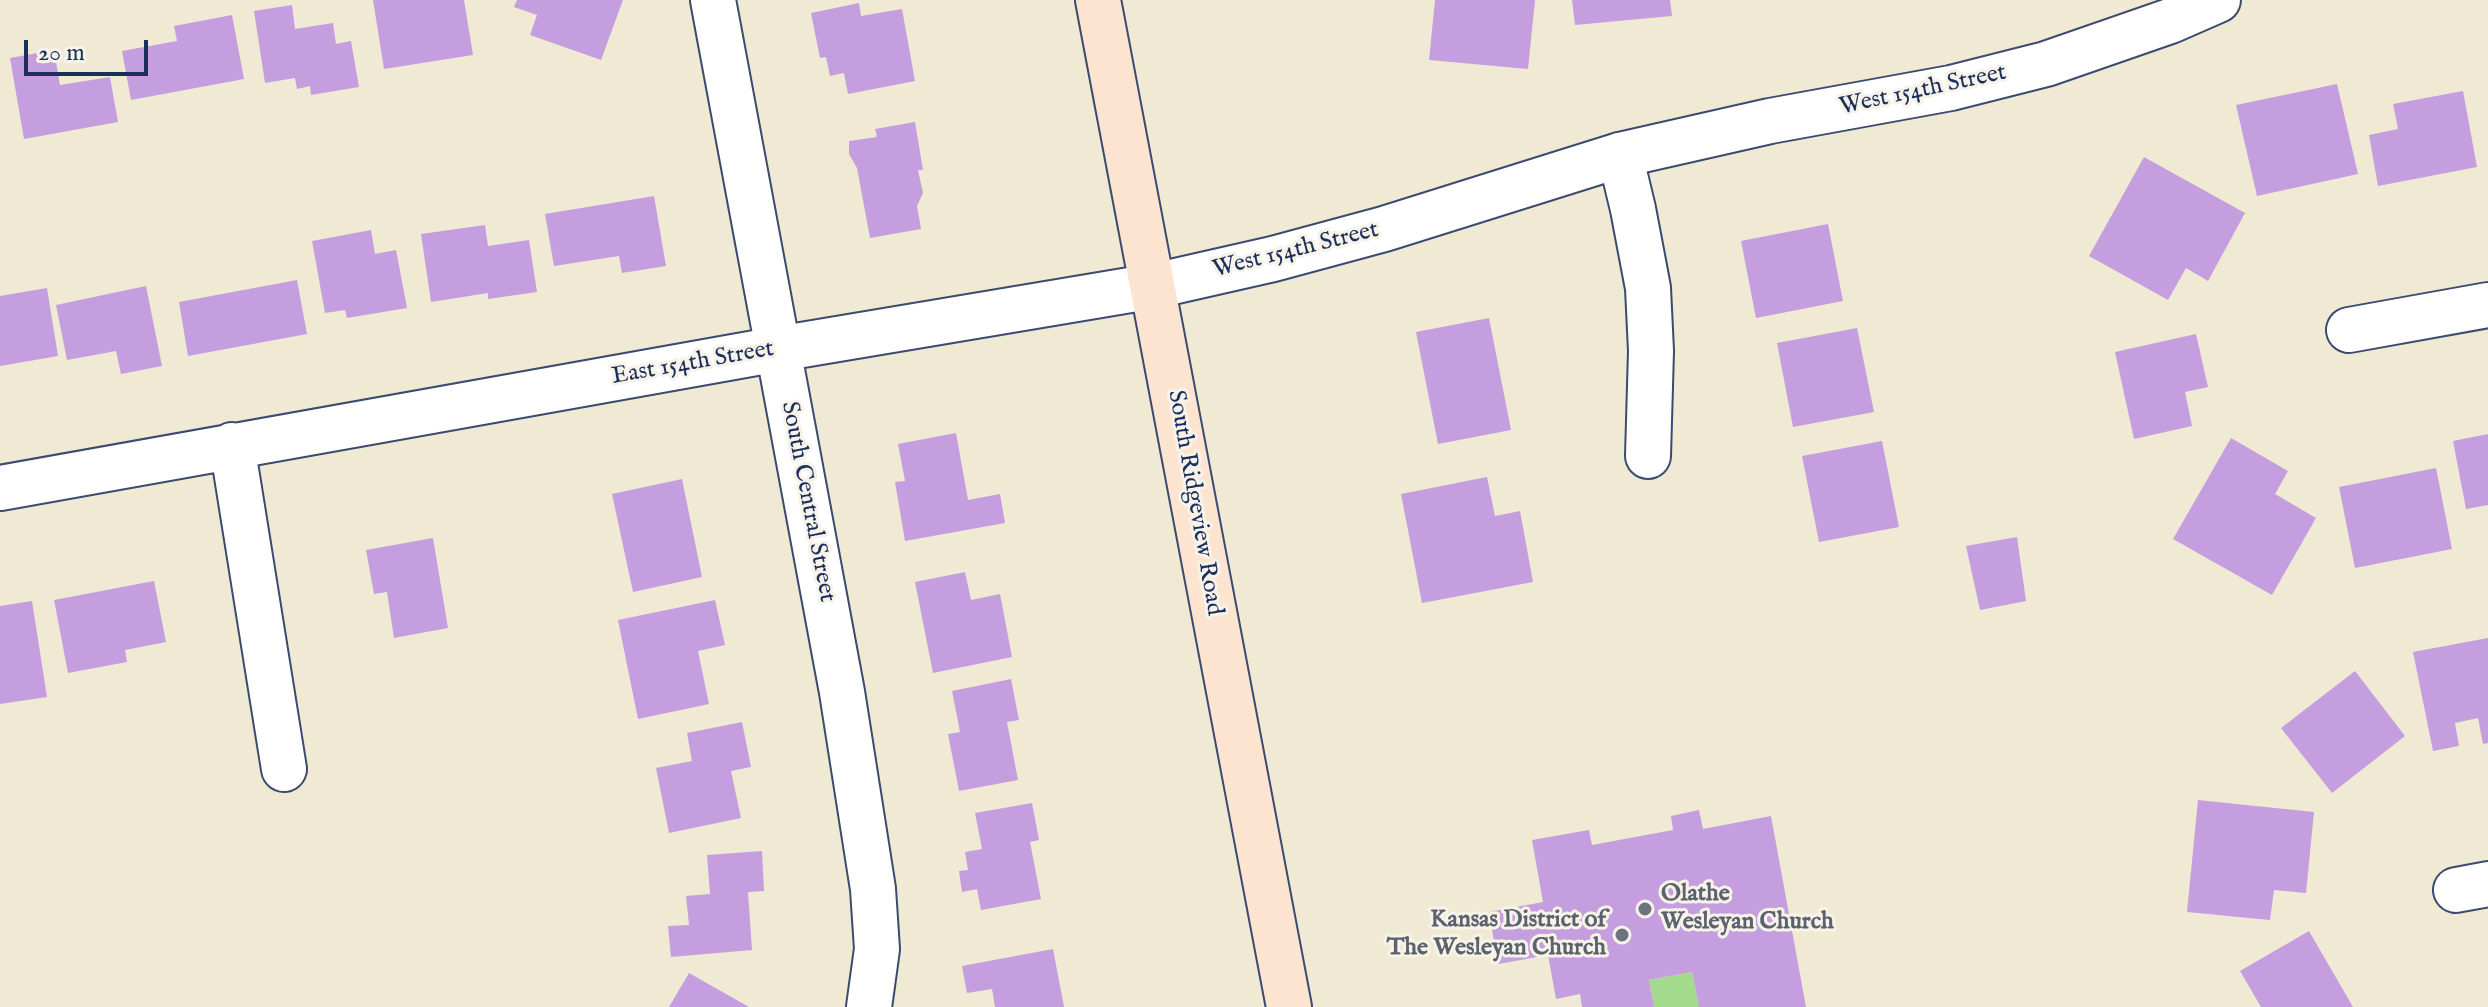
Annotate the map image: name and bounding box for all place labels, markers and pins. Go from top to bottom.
place label: Olathe Wesleyan Church [1661,881,1834,937]
marker: Olathe Wesleyan Church [1636,900,1654,918]
place label: Kansas District of The Wesleyan Church [1387,907,1606,963]
marker: Kansas District of The Wesleyan Church [1613,926,1631,944]

